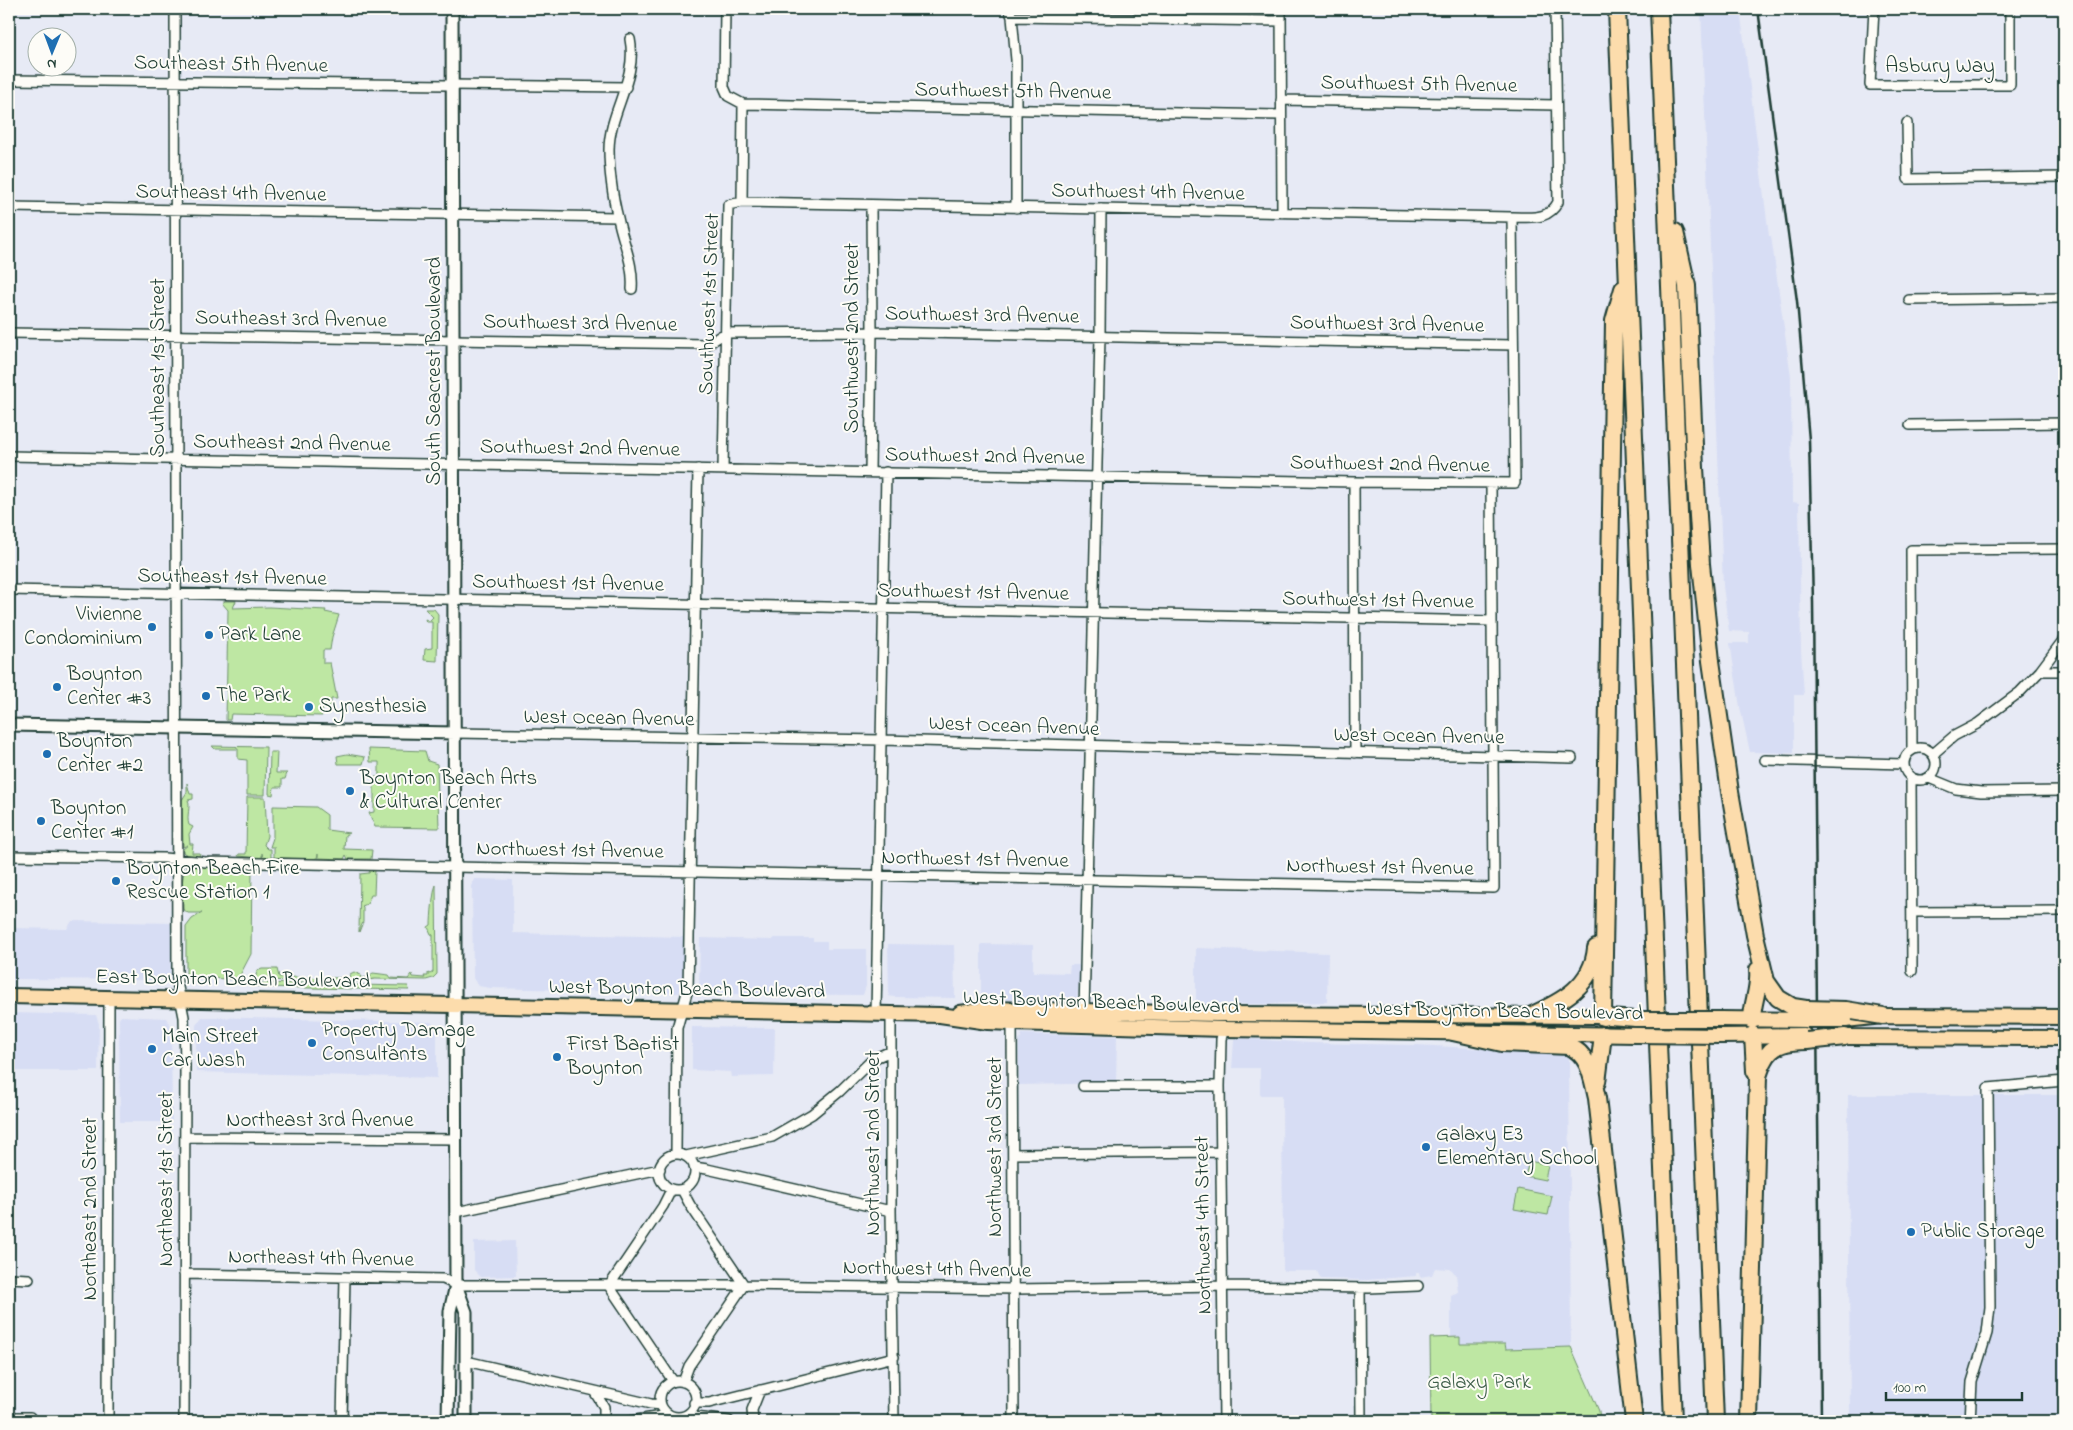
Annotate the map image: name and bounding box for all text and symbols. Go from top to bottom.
north arrow [28,28,78,78]
street label: Southeast 5th Avenue [134,48,329,82]
street label: Asbury Way [1885,52,1995,84]
text: N [47,53,57,74]
street label: Southwest 5th Avenue [1320,68,1518,102]
street label: Southwest 5th Avenue [914,75,1112,109]
street label: Southwest 4th Avenue [1051,176,1245,210]
street label: Southeast 4th Avenue [135,177,327,211]
street label: Southwest 1st Street [692,212,728,396]
street label: Southwest 2nd Street [838,243,868,433]
street label: South Seacrest Boulevard [420,256,450,485]
street label: Southeast 1st Street [144,278,174,458]
street label: Southwest 3rd Avenue [884,299,1080,333]
street label: Southeast 3rd Avenue [195,303,388,337]
street label: Southwest 3rd Avenue [482,307,678,341]
street label: Southwest 3rd Avenue [1289,308,1485,342]
street label: Southeast 2nd Avenue [193,427,392,461]
street label: Southwest 2nd Avenue [480,432,681,466]
street label: Southwest 2nd Avenue [885,440,1086,474]
street label: Southwest 2nd Avenue [1290,448,1491,482]
street label: Southeast 1st Avenue [137,561,328,595]
street label: Southwest 1st Avenue [472,567,665,601]
street label: Southwest 1st Avenue [877,576,1070,610]
street label: Southwest 1st Avenue [1282,584,1475,618]
place label: Vivienne Condominium [24,600,143,654]
place label: Park Lane [219,620,302,650]
marker: Vivienne Condominium [146,621,158,633]
marker: Park Lane [203,629,215,641]
place label: Boynton Center #3 [66,660,151,714]
marker: Boynton Center #3 [51,681,63,693]
place label: The Park [216,681,291,711]
marker: The Park [200,690,212,702]
place label: Synesthesia [319,692,427,724]
marker: Synesthesia [303,701,315,713]
street label: West Ocean Avenue [523,703,695,735]
street label: West Ocean Avenue [928,709,1101,745]
street label: West Ocean Avenue [1333,721,1505,753]
place label: Boynton Center #2 [56,727,143,781]
marker: Boynton Center #2 [41,748,53,760]
place label: Boynton Beach Arts & Cultural Center [359,764,537,818]
marker: Boynton Beach Arts & Cultural Center [344,785,356,797]
place label: Boynton Center #1 [50,794,134,848]
marker: Boynton Center #1 [35,815,47,827]
street label: Northwest 1st Avenue [476,834,664,868]
street label: Northwest 1st Avenue [881,843,1069,877]
street label: Northwest 1st Avenue [1286,851,1474,885]
place label: Boynton Beach Fire Rescue Station 1 [125,854,300,908]
marker: Boynton Beach Fire Rescue Station 1 [110,875,122,887]
street label: East Boynton Beach Boulevard [95,963,371,999]
street label: West Boynton Beach Boulevard [548,973,826,1009]
street label: West Boynton Beach Boulevard [962,983,1240,1025]
street label: West Boynton Beach Boulevard [1366,995,1644,1031]
place label: Property Damage Consultants [322,1016,475,1070]
place label: Main Street Car Wash [162,1022,258,1076]
place label: First Baptist Boynton [566,1030,679,1086]
marker: Property Damage Consultants [306,1037,318,1049]
marker: Main Street Car Wash [146,1043,158,1055]
street label: Northwest 2nd Street [859,1050,889,1236]
marker: First Baptist Boynton [551,1051,563,1063]
street label: Northwest 3rd Street [981,1057,1011,1237]
street label: Northeast 1st Street [152,1092,182,1266]
street label: Northeast 3rd Avenue [226,1106,414,1136]
street label: Northeast 2nd Street [76,1117,106,1301]
place label: Galaxy E3 Elementary School [1436,1120,1597,1176]
street label: Northwest 4th Street [1187,1135,1221,1315]
marker: Galaxy E3 Elementary School [1420,1141,1432,1153]
place label: Public Storage [1921,1217,2045,1249]
marker: Public Storage [1905,1226,1917,1238]
street label: Northeast 4th Avenue [228,1242,415,1276]
street label: Northwest 4th Avenue [842,1253,1032,1287]
park label: Galaxy Park [1427,1368,1532,1400]
scale bar [1886,1370,2022,1402]
text: 100 m [1893,1377,1926,1399]

